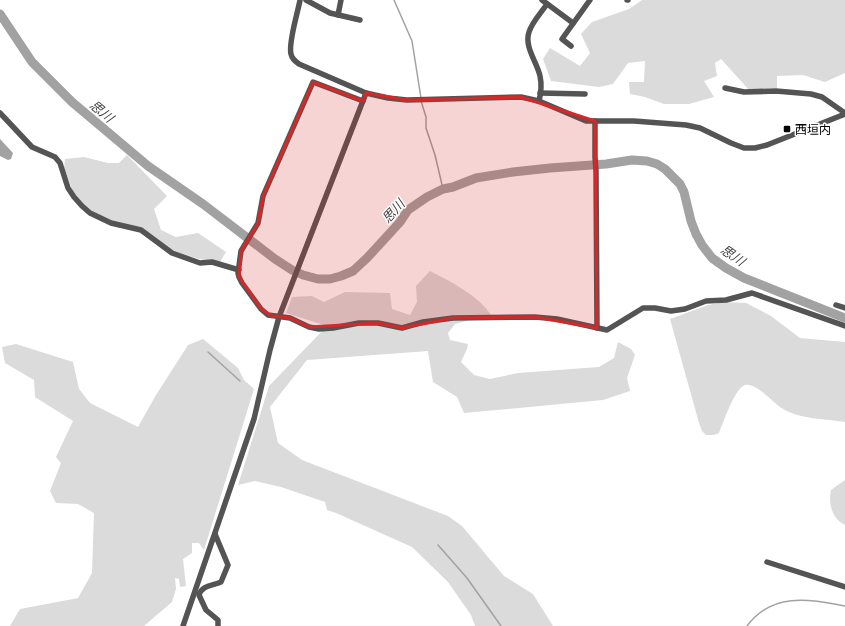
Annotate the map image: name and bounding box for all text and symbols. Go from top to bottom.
water label: 思川 [87,97,119,127]
place label: 西垣内 [795,122,831,136]
marker: 西垣内 [782,124,792,134]
water label: 思川 [378,195,409,226]
water label: 思川 [718,241,750,270]

